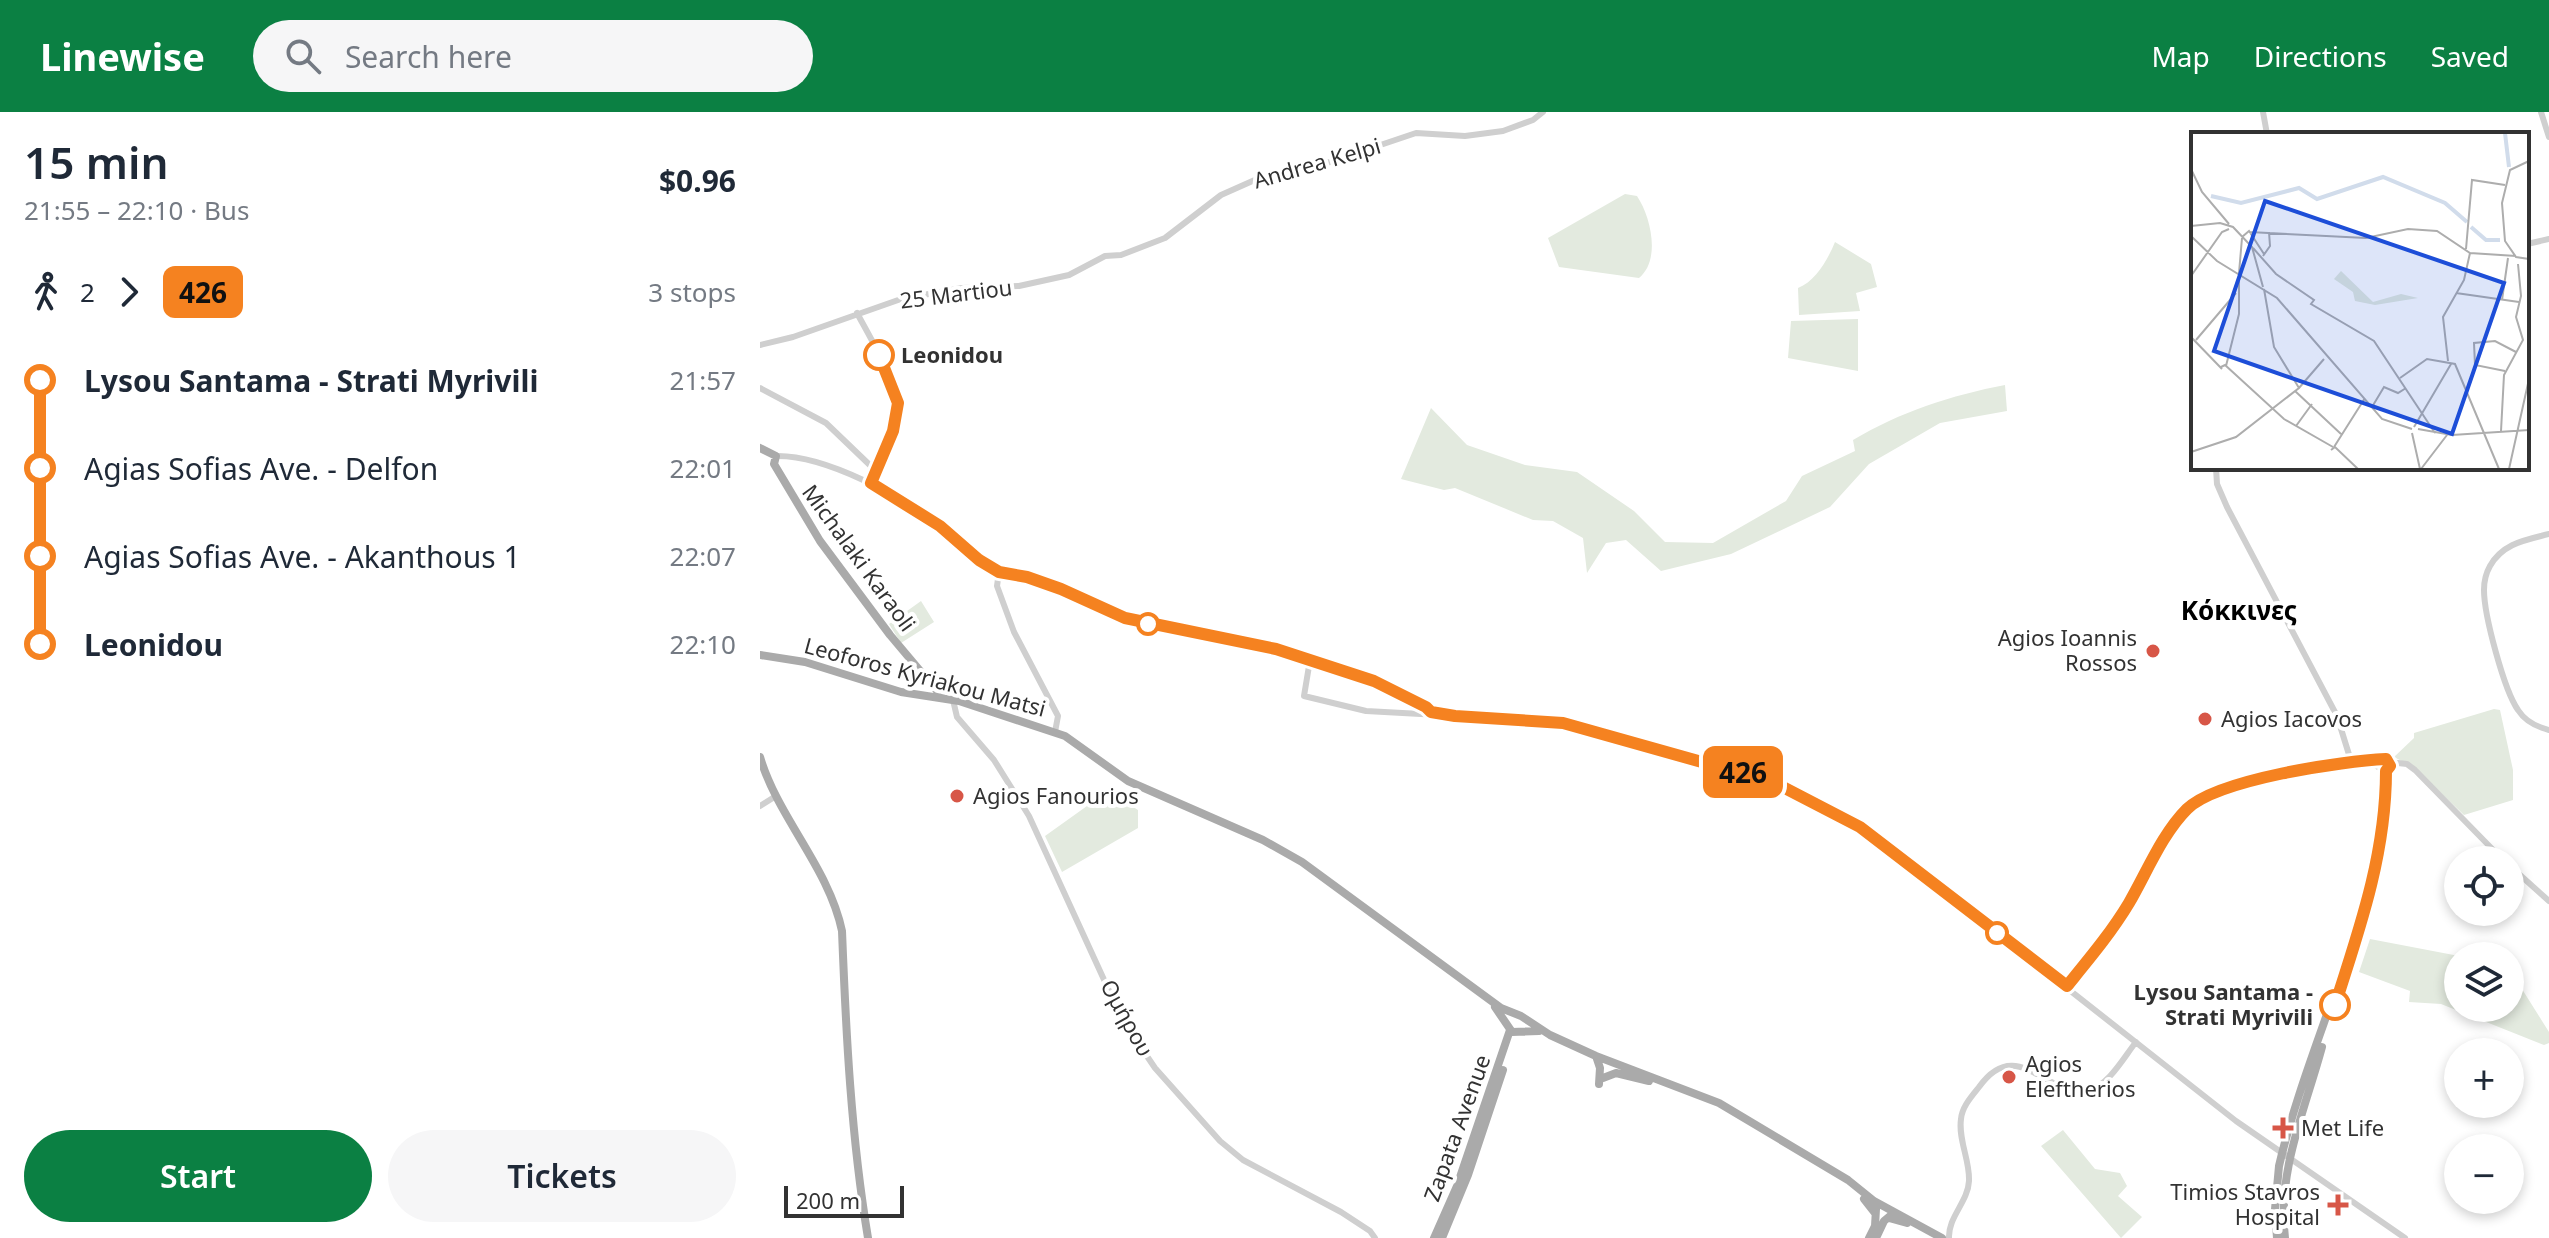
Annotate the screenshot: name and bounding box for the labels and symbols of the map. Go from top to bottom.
street label: Andrea Kelpi [1250,130,1384,195]
inset map [2191,132,2529,470]
street label: 25 Martiou [898,271,1014,315]
place label: Leonidou [901,339,1003,369]
marker: Leonidou [864,340,894,370]
street label: Michalaki Karaoli [796,478,923,637]
district label: Κόκκινες [2181,592,2297,628]
unlabelled marker [1137,613,1159,635]
place label: Agios Ioannis Rossos [1998,622,2137,677]
street label: Leoforos Kyriakou Matsi [801,629,1049,723]
marker: Agios Ioannis Rossos [2144,642,2162,660]
place label: Agios Iacovos [2221,703,2362,733]
marker: Agios Iacovos [2196,710,2214,728]
line badge: 426 [1697,746,1789,798]
place label: Agios Fanourios [973,780,1139,810]
marker: Agios Fanourios [948,787,966,805]
unlabelled marker [1986,922,2008,944]
street label: Ομήρου [1094,974,1161,1062]
place label: Lysou Santama - Strati Myrivili [2134,976,2313,1031]
marker: Lysou Santama - Strati Myrivili [2320,990,2350,1020]
place label: Agios Eleftherios [2025,1048,2135,1103]
street label: Zapata Avenue [1416,1050,1496,1205]
marker: Agios Eleftherios [2000,1068,2018,1086]
place label: Met Life [2301,1112,2384,1142]
marker: Met Life [2272,1117,2294,1139]
place label: Timios Stavros Hospital [2170,1176,2320,1231]
scale bar [784,1182,904,1218]
marker: Timios Stavros Hospital [2327,1194,2349,1216]

